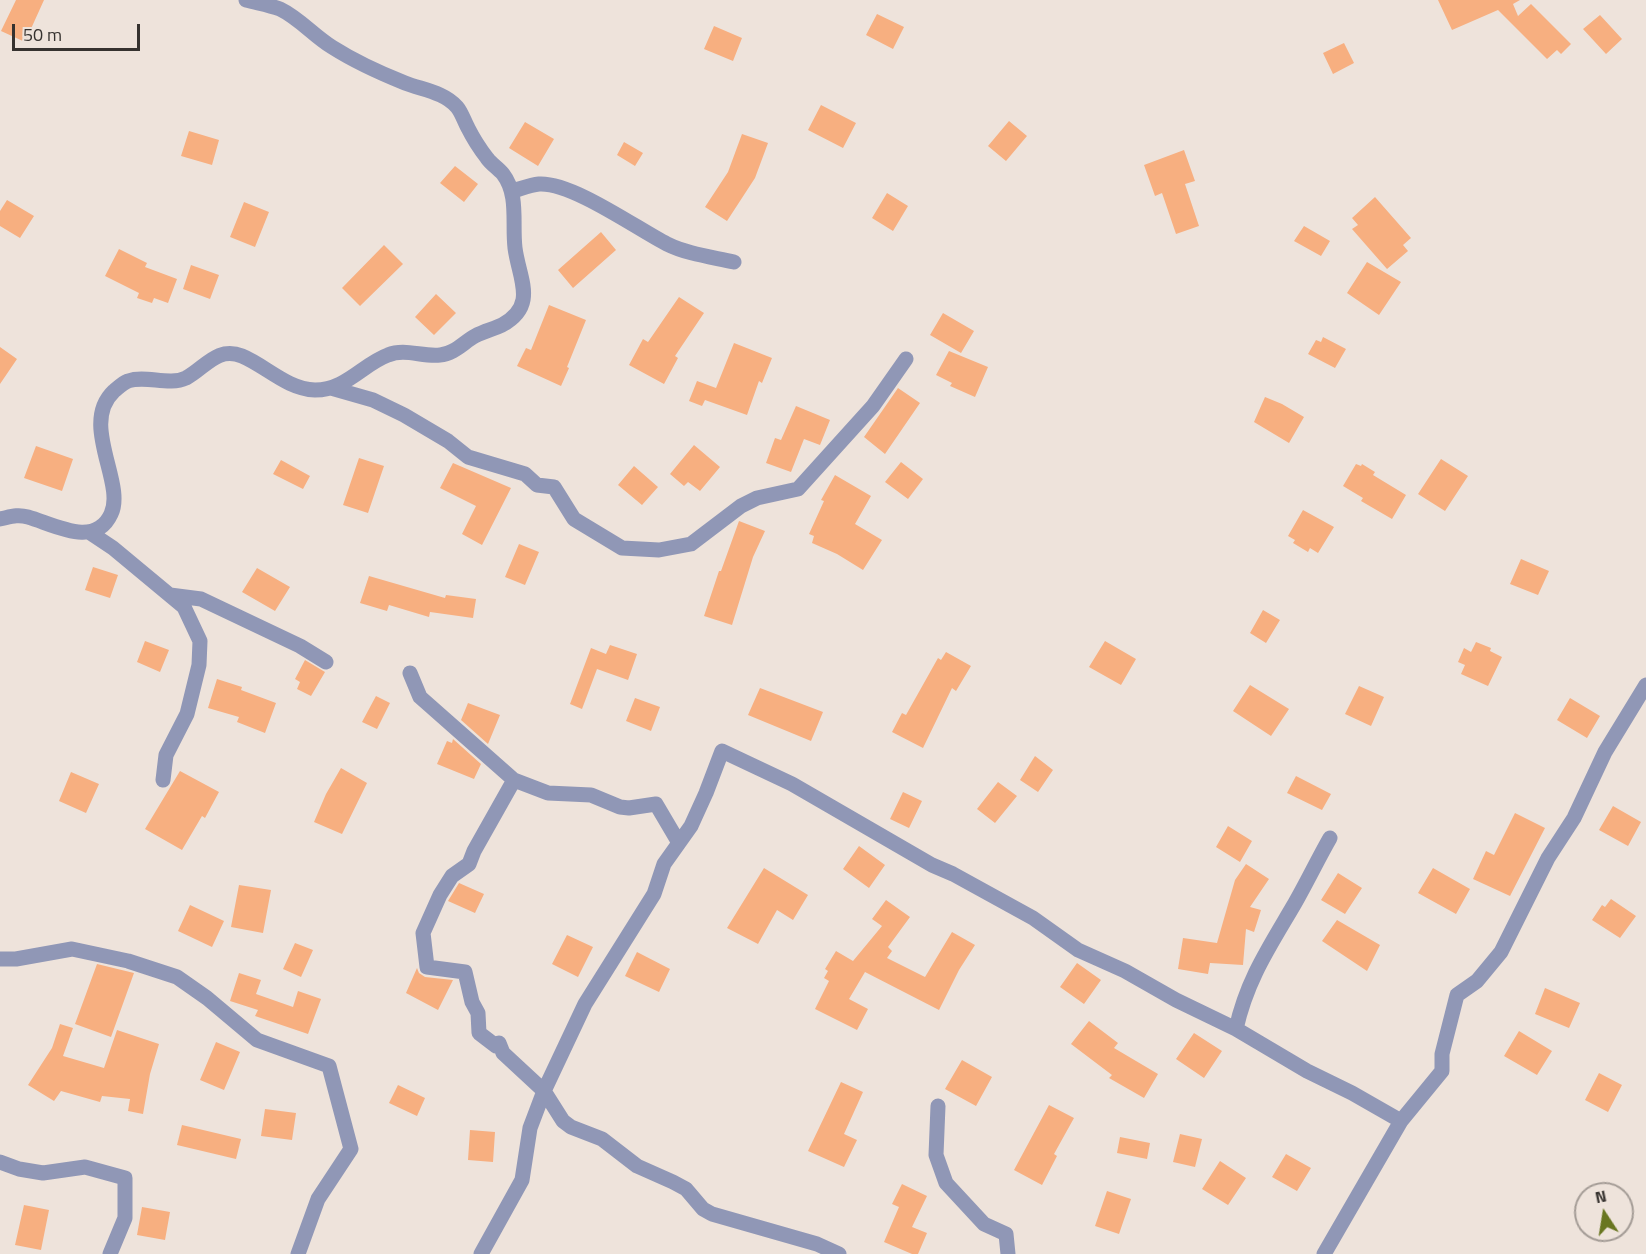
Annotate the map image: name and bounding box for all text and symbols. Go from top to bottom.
scale bar [15,12,142,50]
text: 50 m [23,21,62,48]
north arrow [1574,1182,1634,1242]
text: N [1593,1183,1609,1209]

